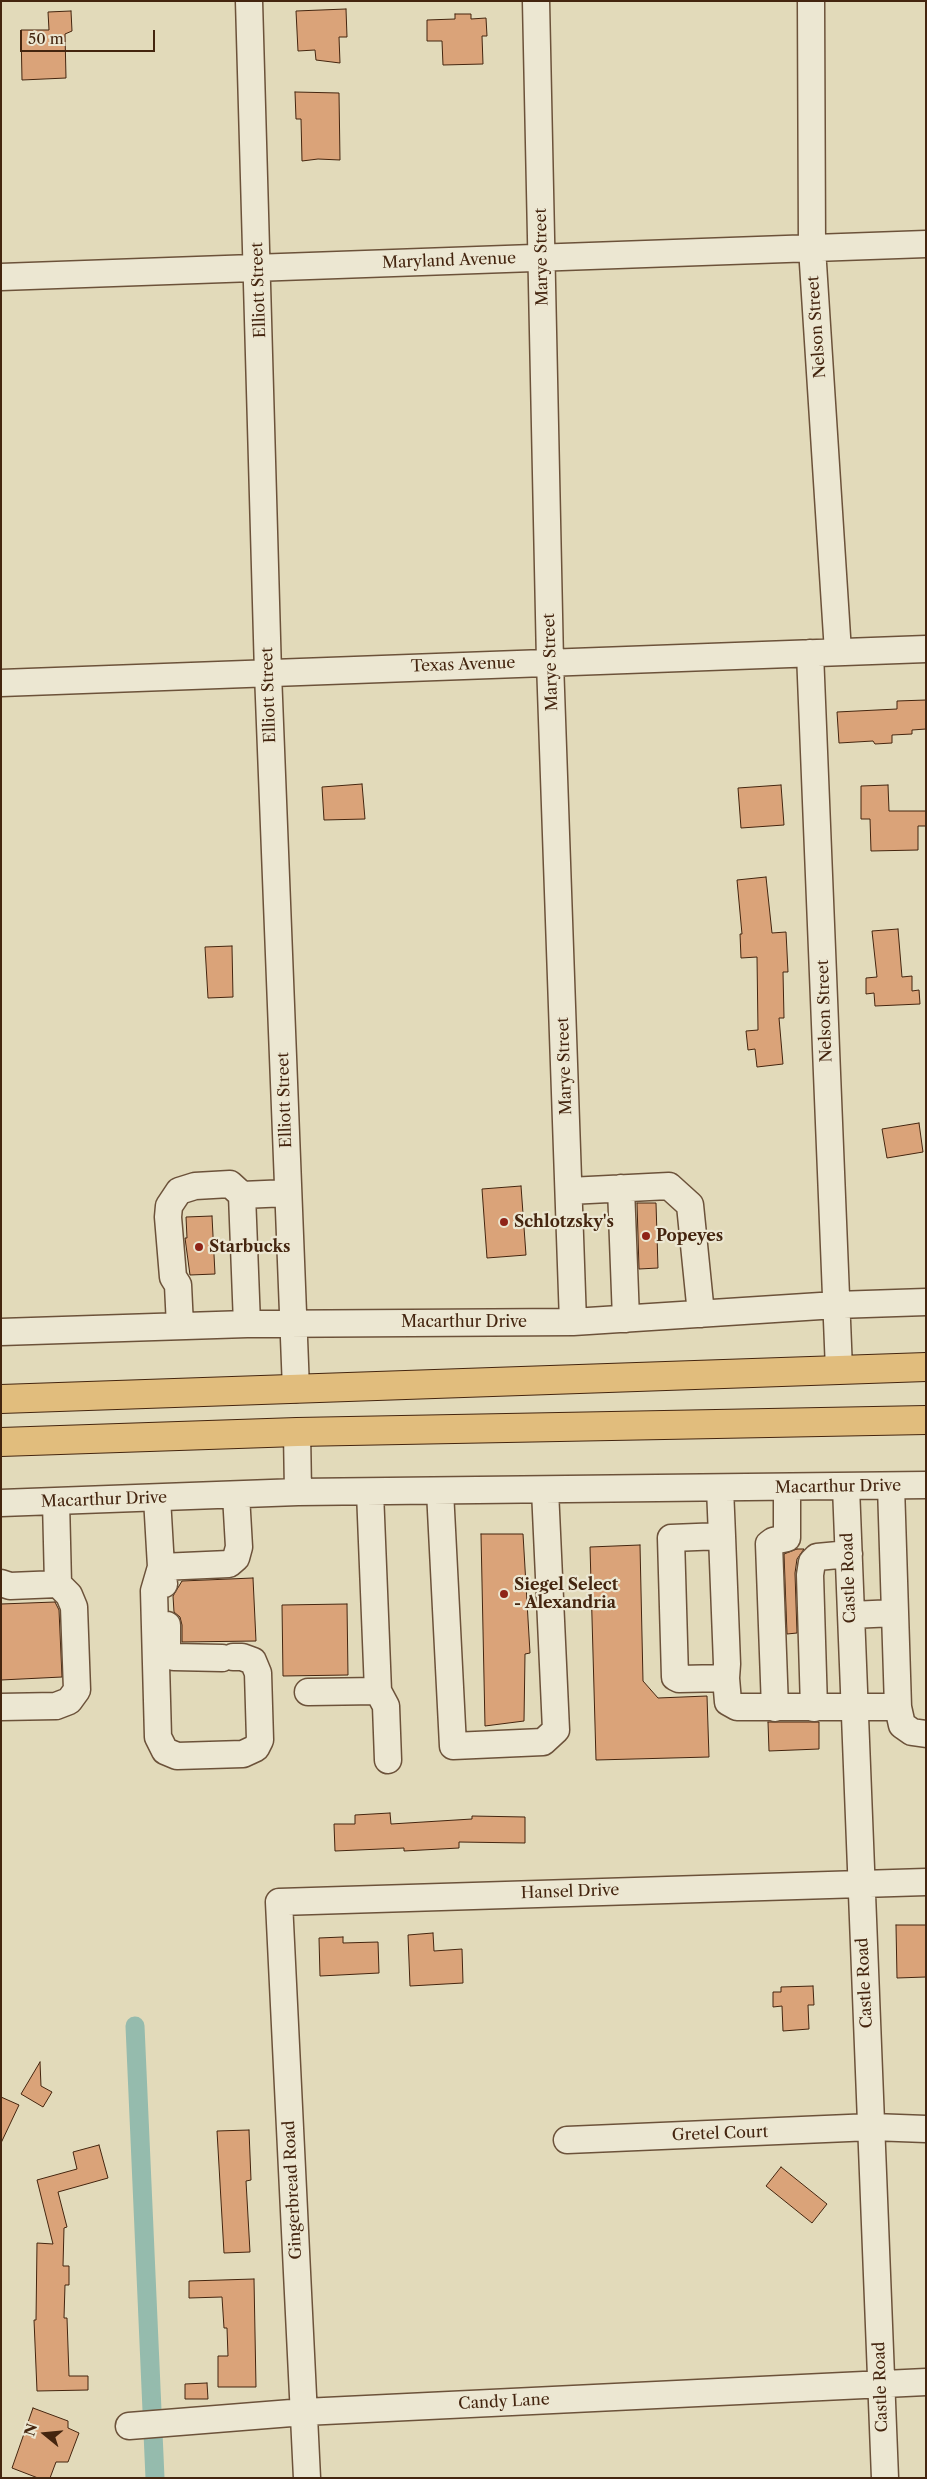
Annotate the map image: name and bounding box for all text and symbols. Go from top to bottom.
scale bar [22,20,158,52]
text: 50 m [28,29,64,48]
street label: Marye Street [532,208,552,306]
street label: Elliott Street [248,242,270,338]
street label: Maryland Avenue [382,249,516,273]
street label: Nelson Street [804,275,830,379]
street label: Marye Street [540,613,562,711]
street label: Elliott Street [258,647,280,743]
street label: Texas Avenue [410,654,516,676]
street label: Nelson Street [814,959,836,1063]
street label: Marye Street [554,1017,576,1115]
street label: Elliott Street [274,1052,296,1148]
place label: Schlotzsky's [514,1212,614,1232]
marker: Schlotzsky's [498,1216,510,1228]
place label: Popeyes [656,1226,723,1246]
marker: Popeyes [640,1230,652,1242]
place label: Starbucks [209,1237,291,1257]
marker: Starbucks [193,1241,205,1253]
street label: Macarthur Drive [401,1312,527,1332]
street label: Macarthur Drive [775,1476,901,1498]
street label: Macarthur Drive [41,1488,167,1512]
street label: Castle Road [838,1532,860,1624]
place label: Siegel Select - Alexandria [514,1575,618,1613]
marker: Siegel Select - Alexandria [498,1588,510,1600]
street label: Hansel Drive [520,1881,620,1903]
street label: Castle Road [853,1937,877,2029]
street label: Gingerbread Road [280,2120,306,2260]
street label: Gretel Court [671,2123,769,2145]
street label: Castle Road [870,2341,892,2433]
street label: Candy Lane [458,2390,550,2414]
north arrow [20,2409,70,2459]
text: N [20,2421,41,2438]

